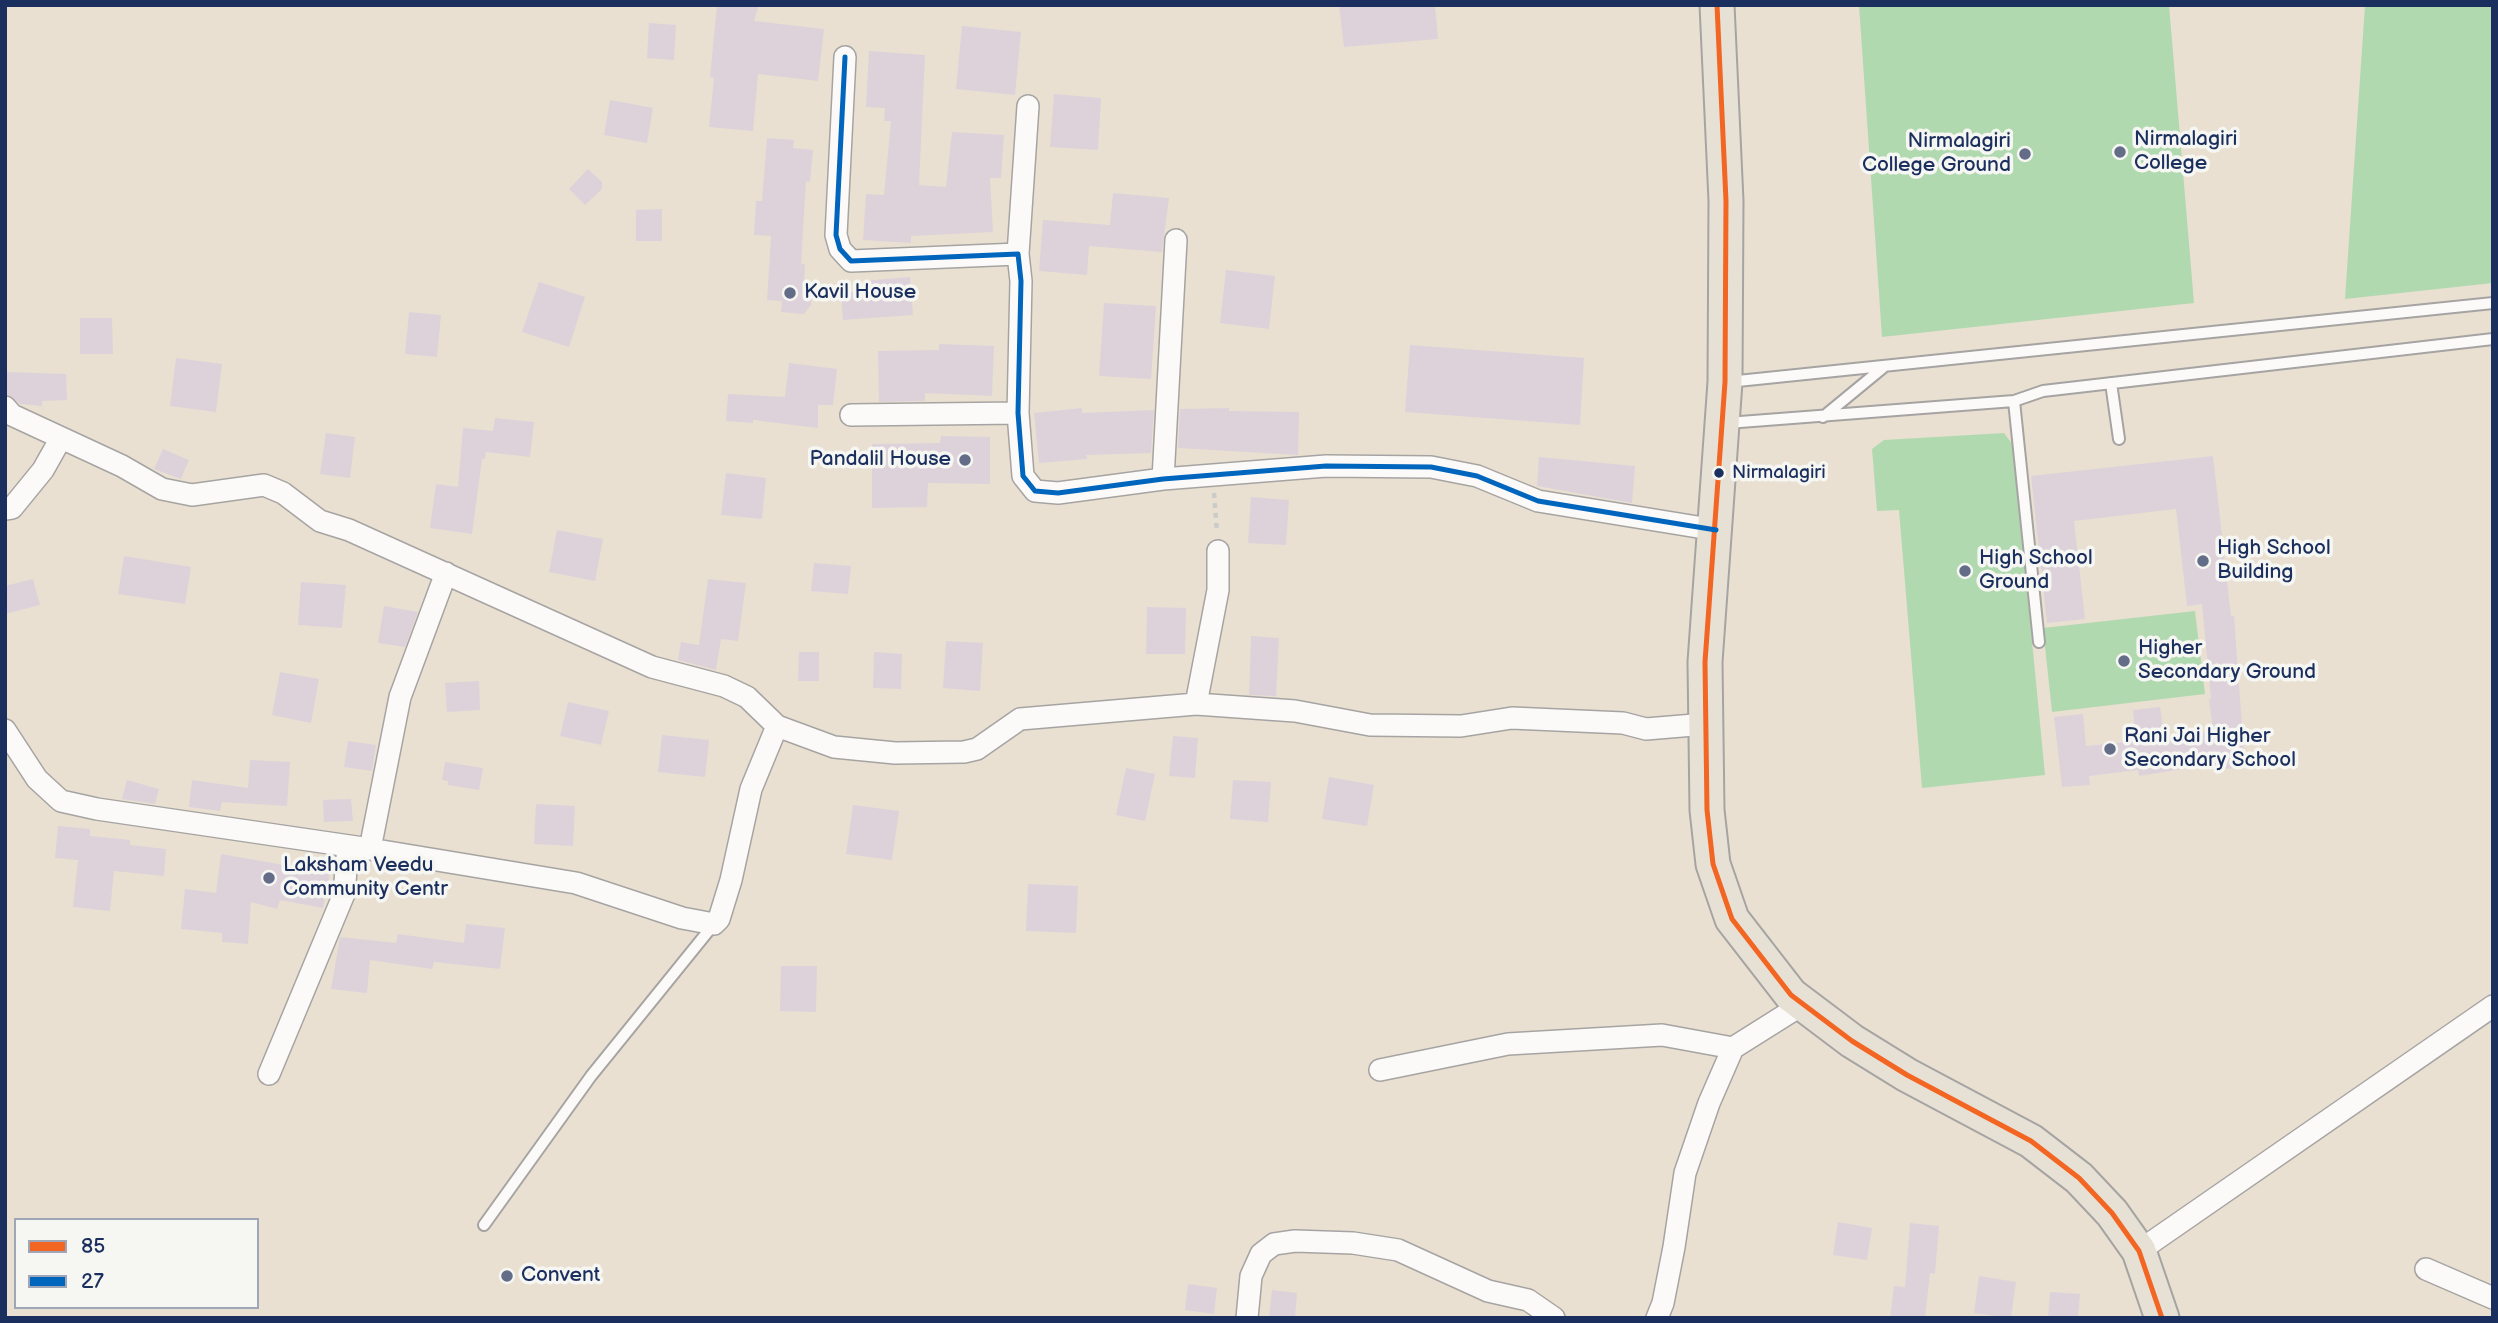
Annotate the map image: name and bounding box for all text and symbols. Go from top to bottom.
place label: Nirmalagiri College [2134,127,2237,177]
place label: Nirmalagiri College Ground [1862,129,2011,179]
marker: Nirmalagiri College [2112,144,2128,160]
marker: Nirmalagiri College Ground [2017,146,2033,162]
place label: Kavil House [804,280,916,306]
marker: Kavil House [782,285,798,301]
place label: Pandalil House [809,447,951,473]
marker: Pandalil House [957,452,973,468]
place label: Nirmalagiri [1732,462,1826,484]
marker: Nirmalagiri [1712,466,1726,480]
place label: High School Building [2217,536,2331,586]
place label: High School Ground [1979,546,2093,596]
marker: High School Building [2195,553,2211,569]
marker: High School Ground [1957,563,1973,579]
place label: Higher Secondary Ground [2138,636,2316,686]
marker: Higher Secondary Ground [2116,653,2132,669]
place label: Rani Jai Higher Secondary School [2124,724,2296,774]
marker: Rani Jai Higher Secondary School [2102,741,2118,757]
place label: Laksham Veedu Community Centr [283,853,448,903]
marker: Laksham Veedu Community Centr [261,870,277,886]
legend [14,1218,259,1309]
text: 85 [81,1234,105,1259]
place label: Convent [521,1263,600,1289]
marker: Convent [499,1268,515,1284]
text: 27 [81,1269,104,1294]

